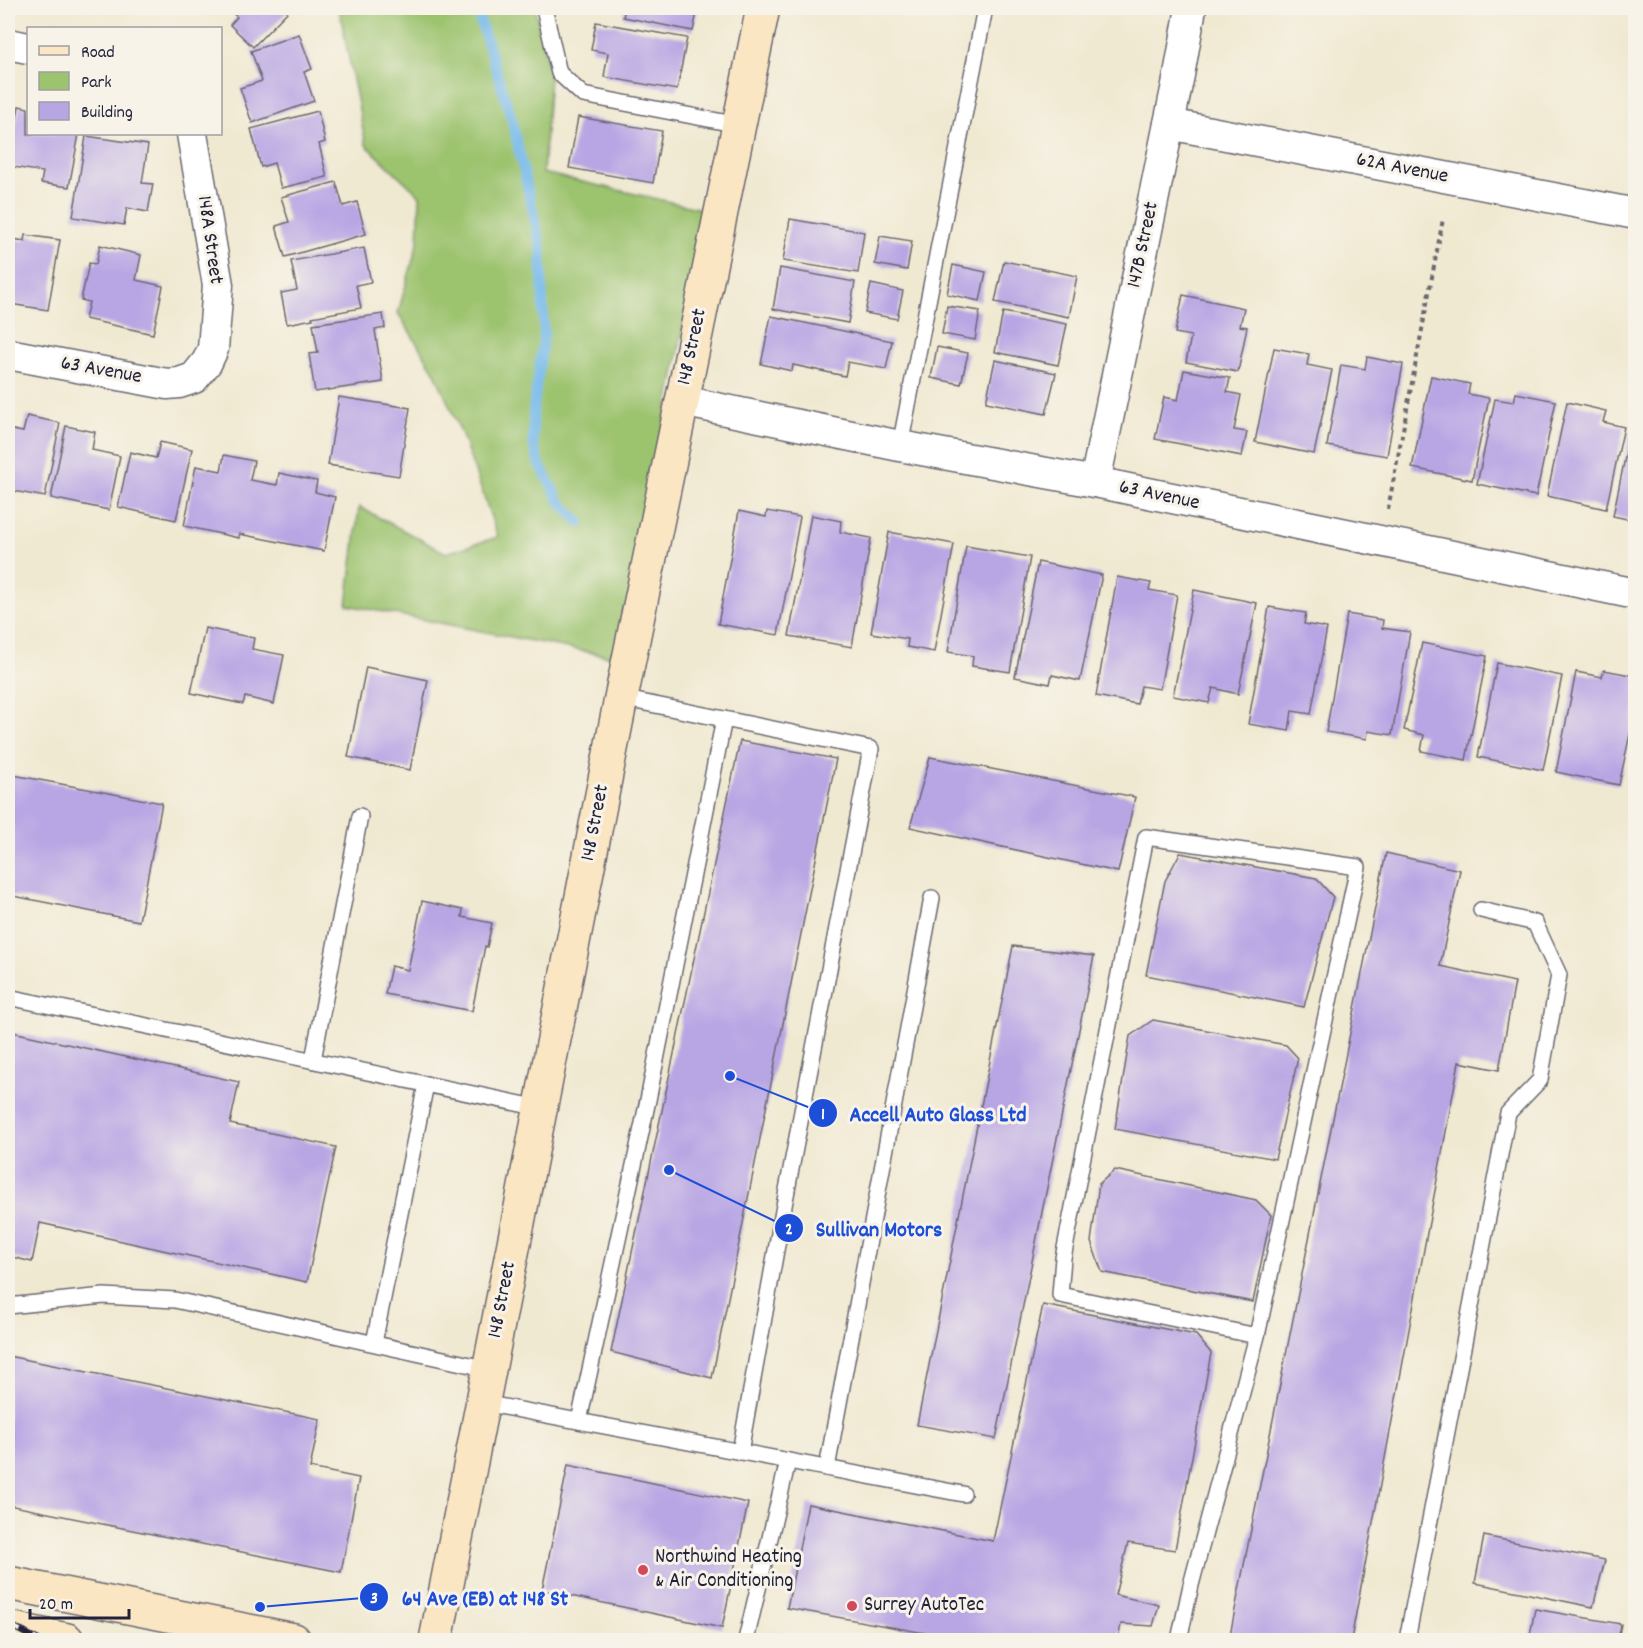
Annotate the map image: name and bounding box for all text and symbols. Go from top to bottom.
legend [27,27,222,135]
text: Road [81,41,115,66]
text: Park [81,71,112,96]
text: Building [81,101,133,126]
street label: 62A Avenue [1353,145,1451,193]
street label: 148A Street [188,194,230,286]
street label: 147B Street [1120,199,1168,291]
street label: 148 Street [670,306,716,388]
street label: 63 Avenue [58,349,144,393]
street label: 63 Avenue [1116,473,1202,519]
street label: 148 Street [574,782,618,864]
callout: Accell Auto Glass Ltd [808,1093,1039,1133]
text: Accell Auto Glass Ltd [850,1101,1027,1132]
text: 1 [821,1103,825,1128]
callout: Sullivan Motors [774,1208,954,1248]
text: Sullivan Motors [816,1216,942,1247]
text: 2 [785,1218,793,1243]
street label: 148 Street [481,1259,525,1341]
place label: Northwind Heating & Air Conditioning [655,1543,802,1597]
marker: Northwind Heating & Air Conditioning [636,1563,650,1577]
callout: 64 Ave (EB) at 148 St [359,1577,580,1617]
scale bar [30,1582,129,1620]
text: 64 Ave (EB) at 148 St [402,1585,569,1616]
text: 3 [370,1587,378,1612]
place label: Surrey AutoTec [864,1591,984,1621]
text: 20 m [39,1593,73,1618]
marker: Surrey AutoTec [845,1599,859,1613]

